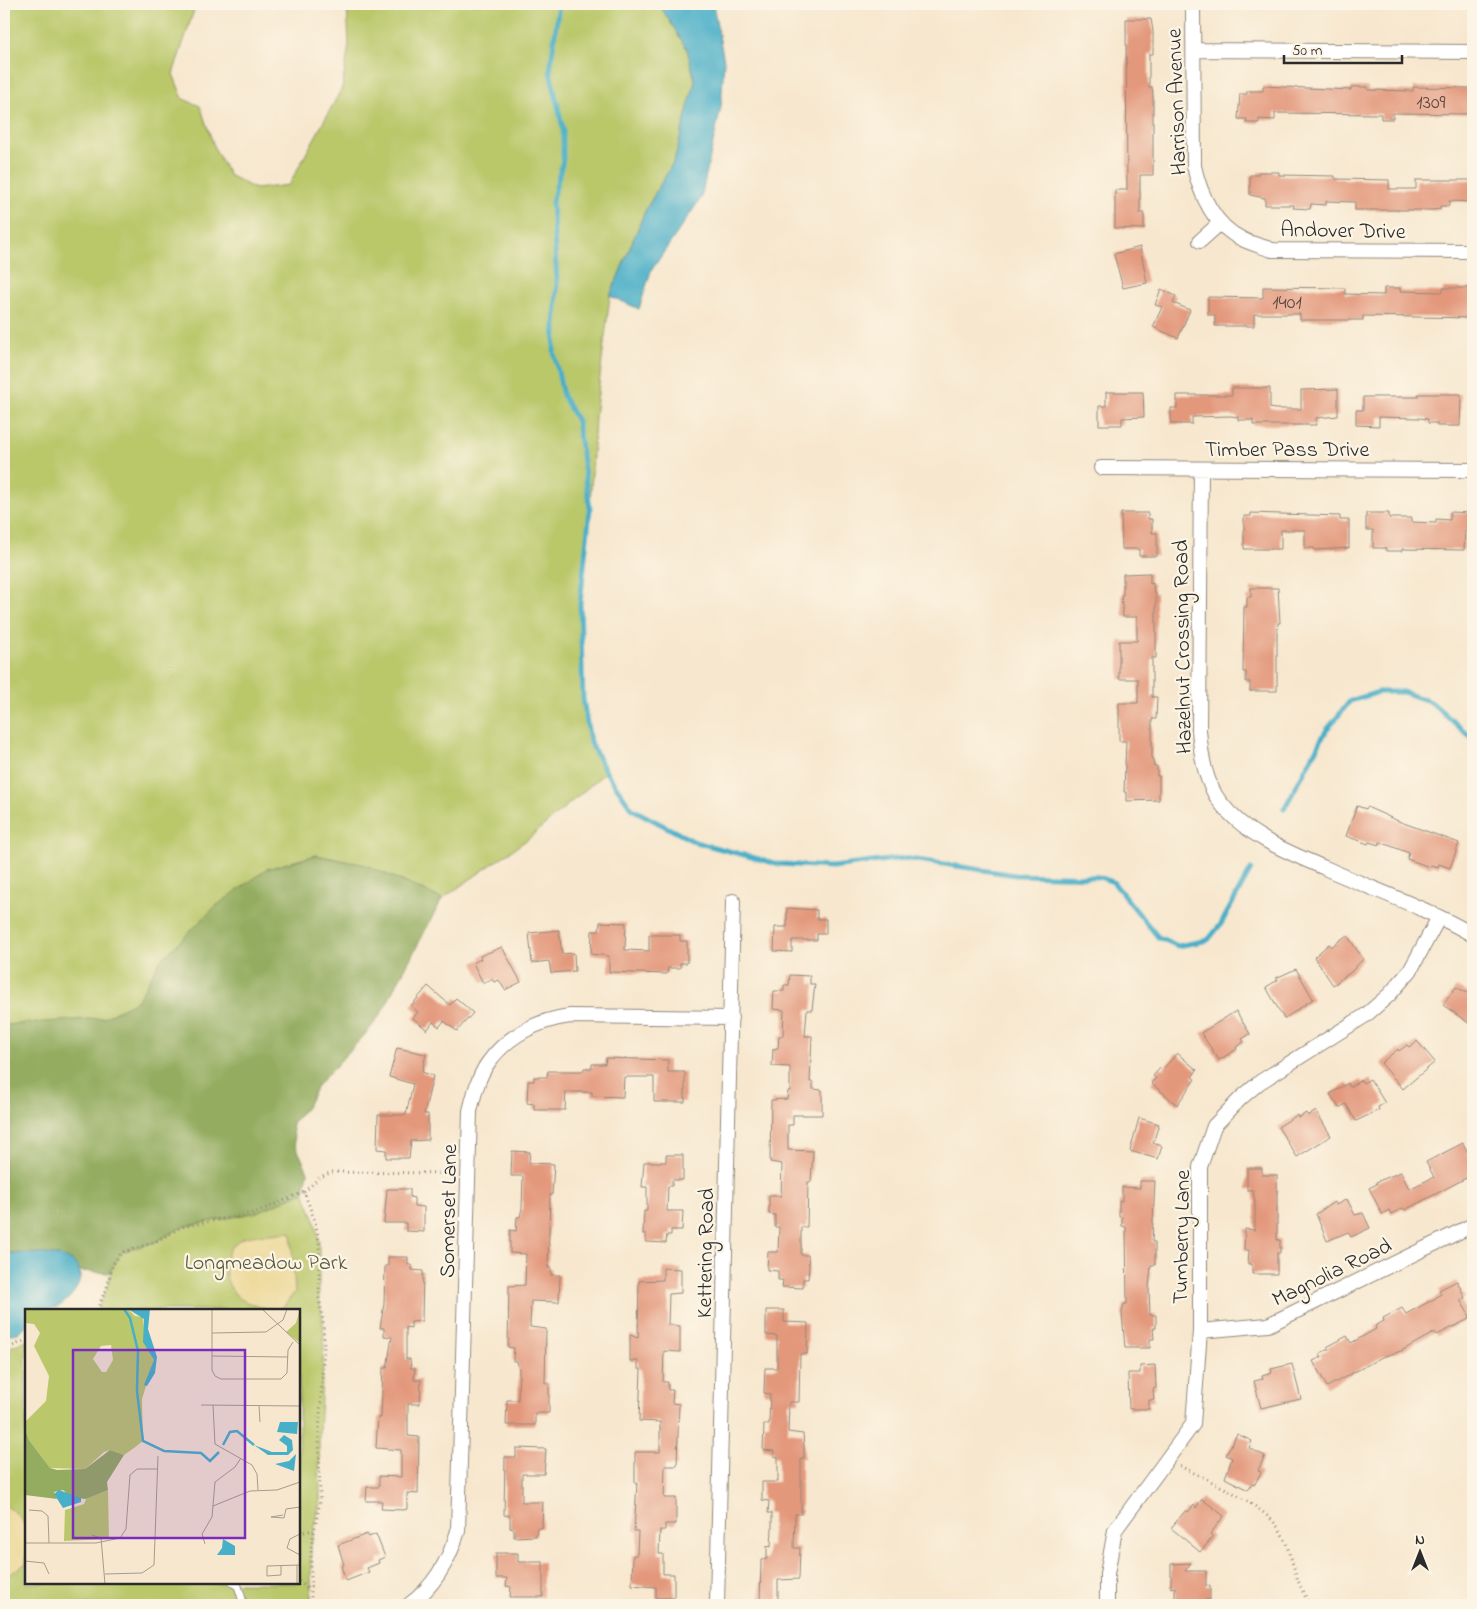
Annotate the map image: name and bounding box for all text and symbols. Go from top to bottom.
street label: Harrison Avenue [1159,28,1197,176]
scale bar [1284,32,1402,64]
text: 50 m [1292,40,1323,62]
house number: 1309 [1416,89,1446,118]
street label: Andover Drive [1280,215,1406,249]
house number: 1401 [1272,289,1302,318]
street label: Timber Pass Drive [1205,435,1369,467]
street label: Hazelnut Crossing Road [1166,539,1203,754]
street label: Somerset Lane [433,1144,467,1278]
street label: Tumberry Lane [1166,1169,1201,1305]
street label: Kettering Road [690,1188,725,1318]
street label: Magnolia Road [1267,1231,1398,1317]
park label: Longmeadow Park [185,1248,348,1281]
inset map [25,1309,300,1584]
north arrow [1394,1526,1444,1576]
text: N [1415,1530,1425,1551]

